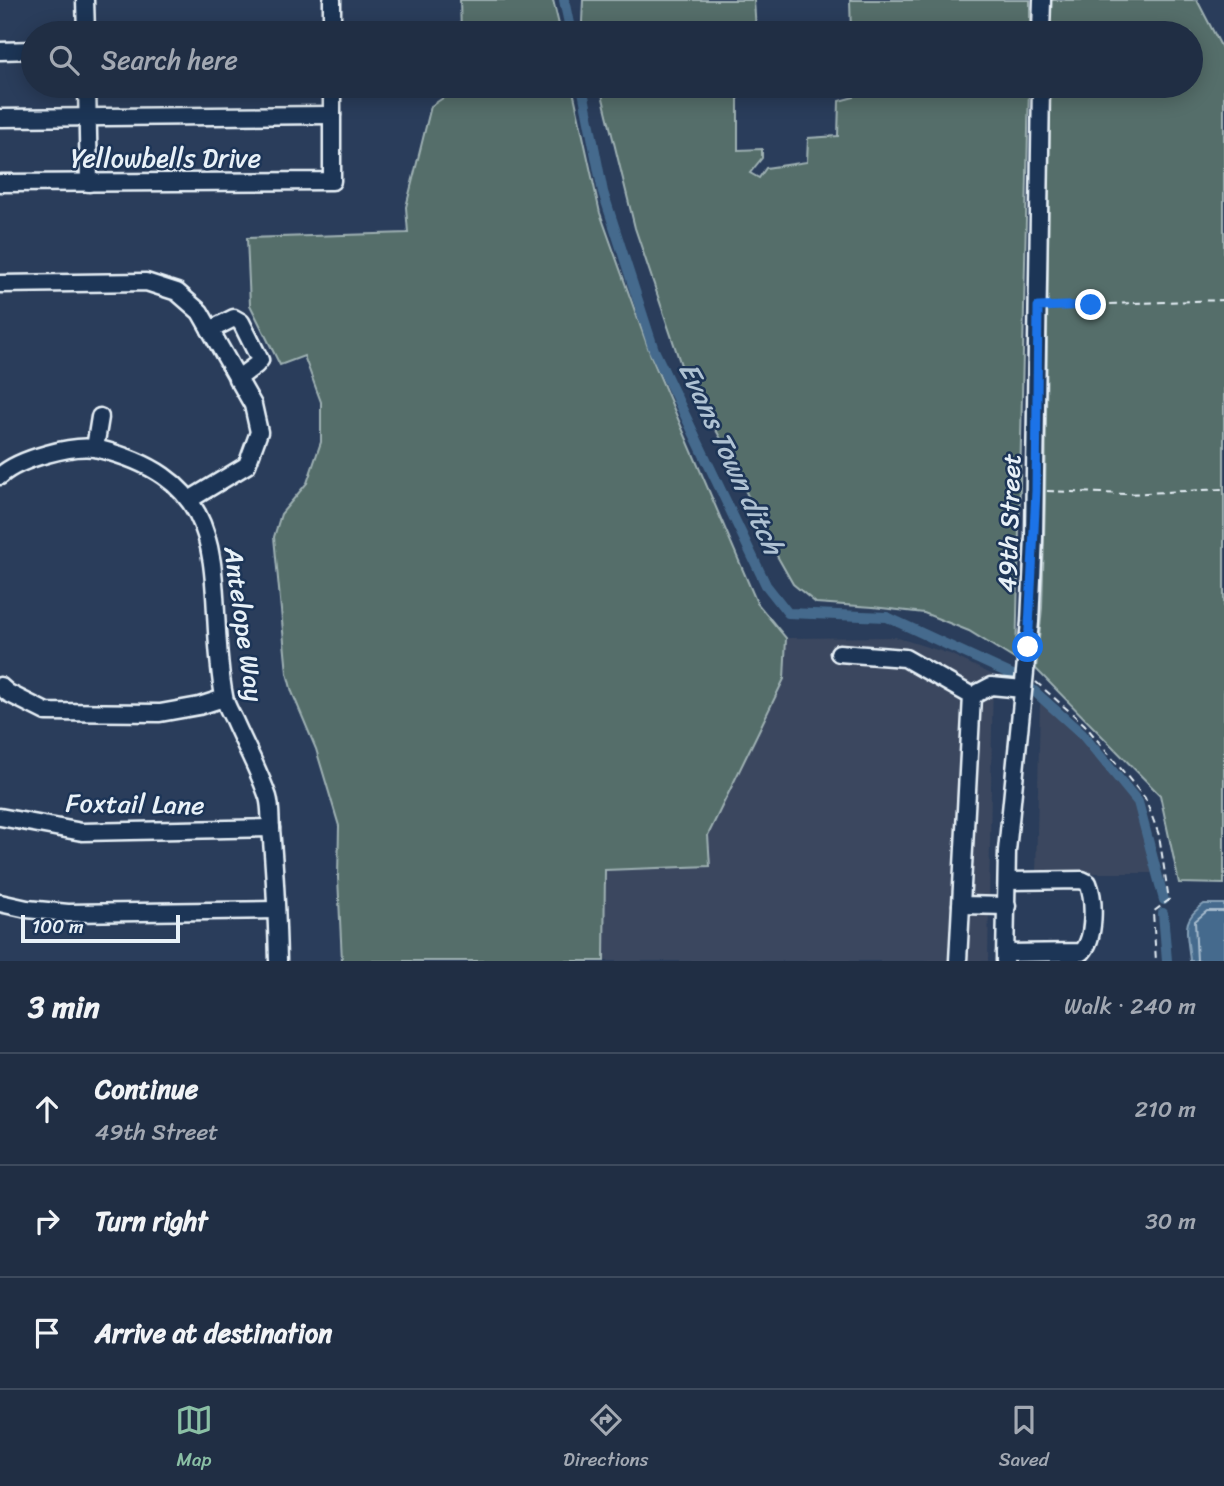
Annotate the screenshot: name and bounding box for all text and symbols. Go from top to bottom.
search box [21,21,1203,98]
text: Search here [101,37,238,83]
icon: search [45,41,83,79]
street label: Yellowbells Drive [71,135,261,181]
route end [1075,289,1106,320]
water label: Evans Town ditch [665,353,798,565]
street label: 49th Street [984,452,1034,594]
street label: Antelope Way [210,543,278,705]
route start [1012,631,1043,662]
street label: Foxtail Lane [65,780,205,828]
text: 100 m [32,910,84,943]
scale bar [21,912,180,944]
text: 3 min [28,980,100,1034]
text: Walk · 240 m [1064,986,1196,1027]
text: Continue [95,1066,198,1112]
text: 210 m [1135,1089,1196,1130]
icon: ahead [28,1090,66,1128]
text: 49th Street [95,1112,218,1153]
text: Turn right [95,1198,208,1244]
text: 30 m [1145,1201,1196,1242]
icon: right [28,1202,66,1240]
text: Arrive at destination [95,1310,332,1356]
icon: arrive [28,1314,66,1352]
tab: Map [175,1401,213,1476]
tab: Directions [563,1401,649,1476]
tab: Saved [999,1401,1049,1476]

